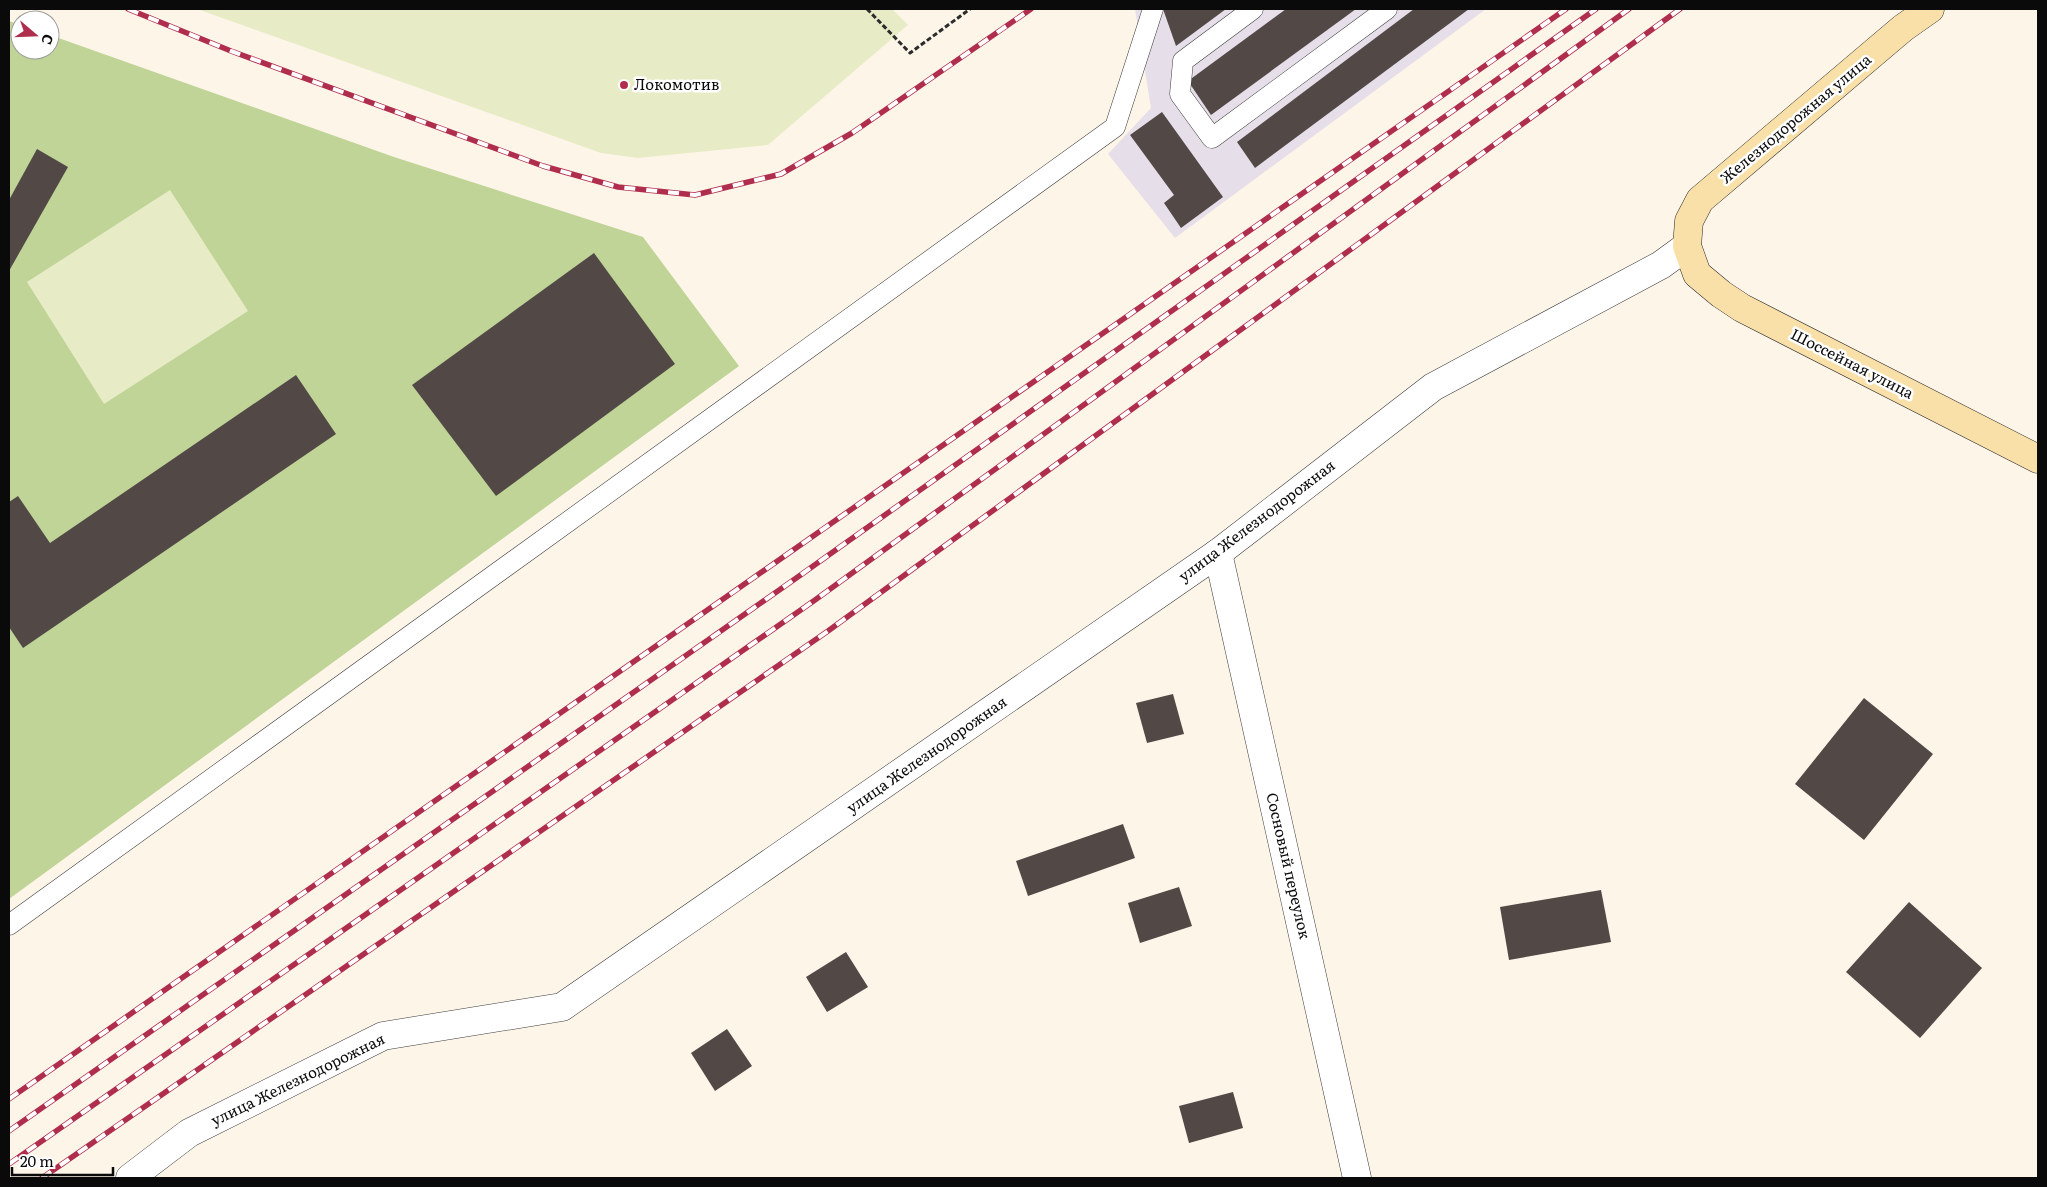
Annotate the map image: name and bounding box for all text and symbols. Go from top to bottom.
north arrow [10,10,60,60]
text: С [37,32,59,48]
street label: Железнодорожная улица [1714,47,1876,188]
place label: Локомотив [634,72,719,95]
marker: Локомотив [618,79,630,91]
street label: Шоссейная улица [1787,322,1919,404]
street label: улица Железнодорожная [1173,453,1339,586]
street label: улица Железнодорожная [841,690,1011,818]
street label: Сосновый переулок [1261,790,1318,941]
street label: улица Железнодорожная [206,1026,388,1131]
scale bar [12,1144,114,1176]
text: 20 m [20,1149,54,1172]

